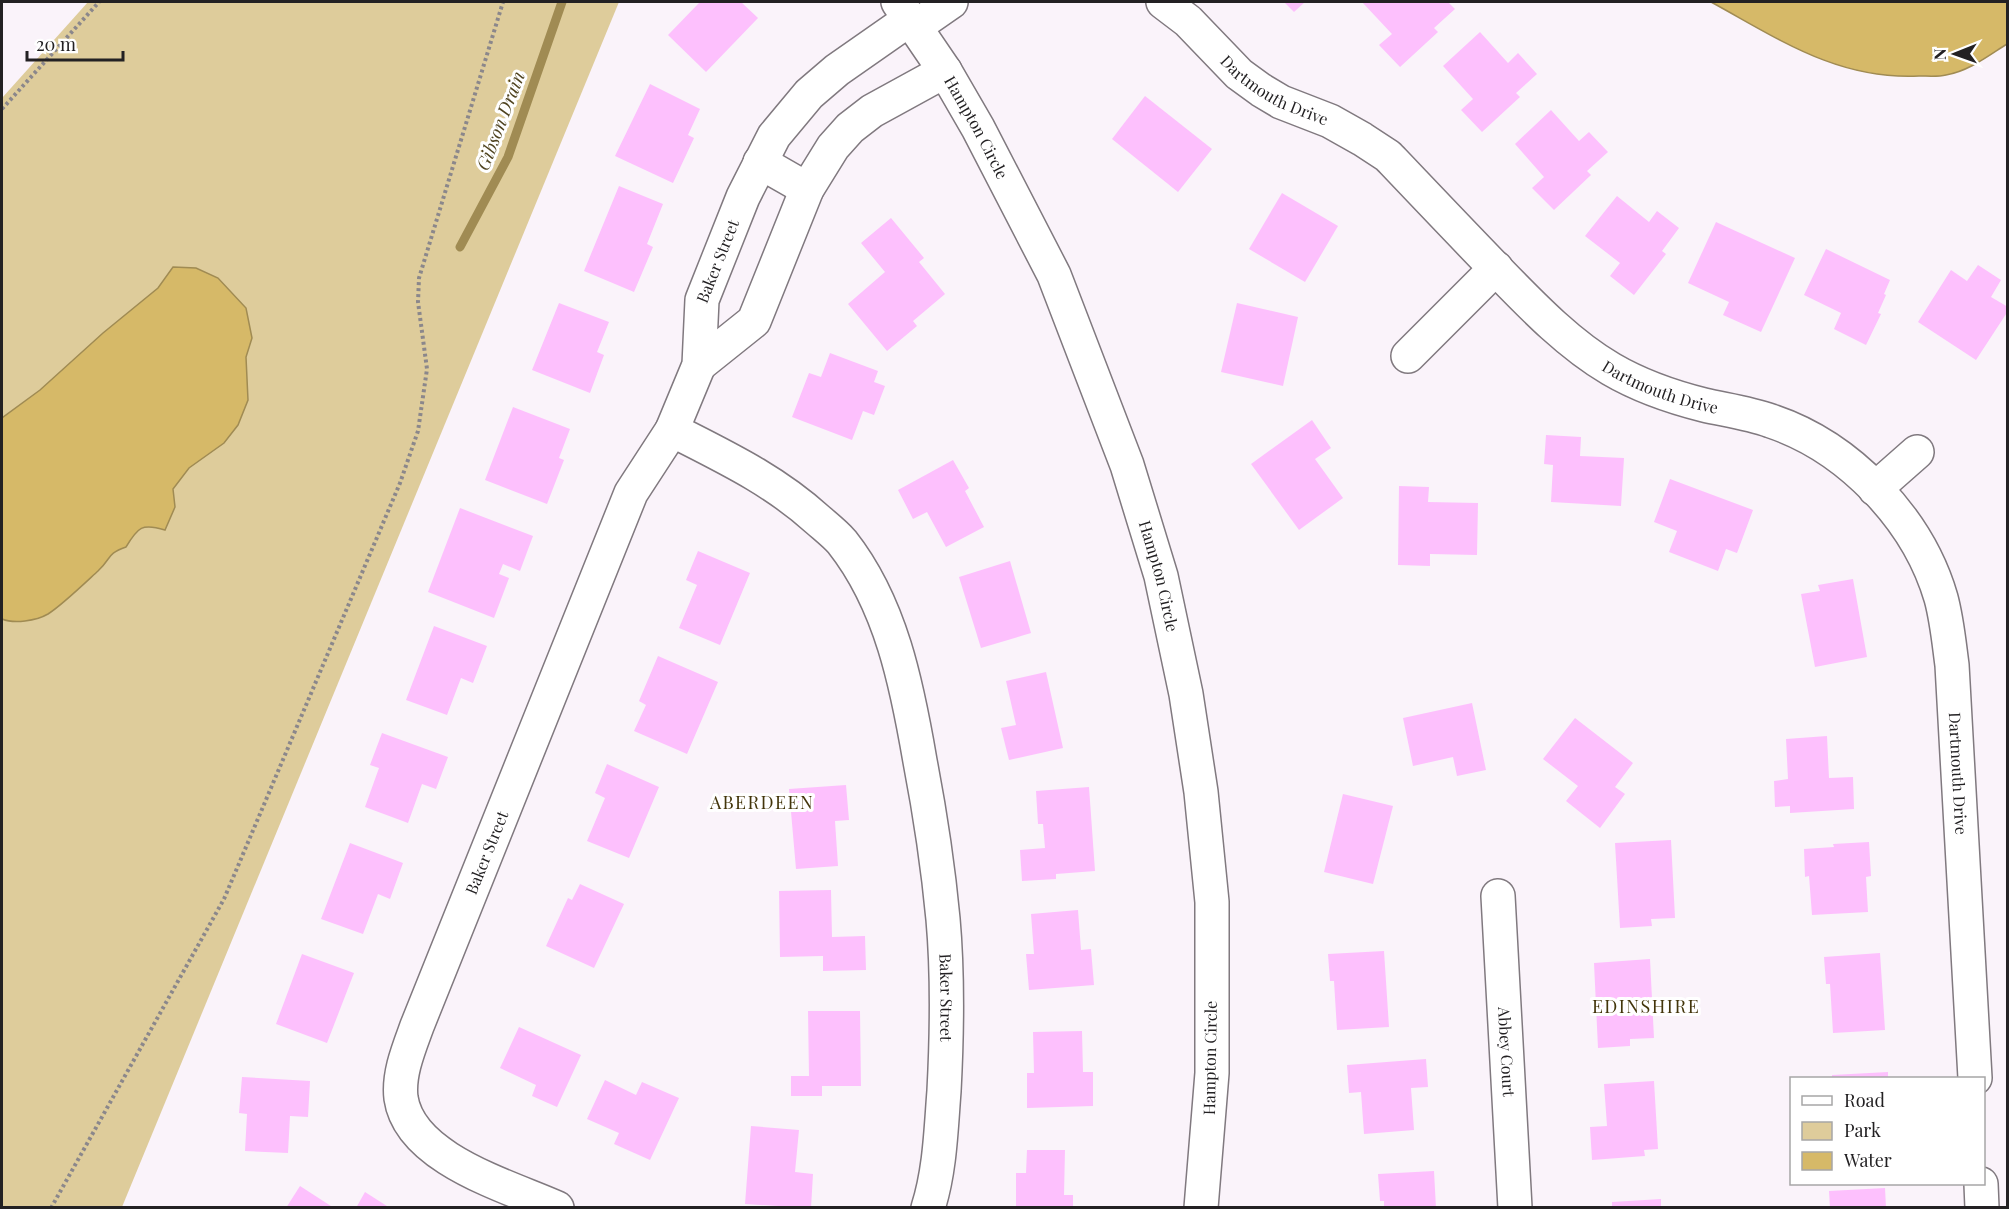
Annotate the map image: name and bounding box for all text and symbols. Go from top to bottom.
scale bar [27,24,123,62]
north arrow [1925,24,1985,84]
text: 20 m [36,32,76,56]
text: N [1929,48,1950,60]
street label: Dartmouth Drive [1216,50,1332,129]
water label: Gibson Drain [470,68,530,173]
street label: Hampton Circle [940,72,1013,182]
street label: Baker Street [691,216,743,306]
street label: Dartmouth Drive [1599,355,1720,418]
street label: Hampton Circle [1135,518,1184,634]
street label: Dartmouth Drive [1945,712,1972,835]
district label: ABERDEEN [709,790,814,814]
street label: Baker Street [460,807,512,897]
street label: Baker Street [935,953,958,1042]
district label: EDINSHIRE [1592,994,1700,1018]
street label: Hampton Circle [1198,1001,1221,1115]
street label: Abbey Court [1494,1005,1520,1097]
legend [1790,1077,1985,1185]
text: Road [1844,1088,1885,1112]
text: Park [1844,1118,1881,1142]
text: Water [1843,1148,1892,1172]

